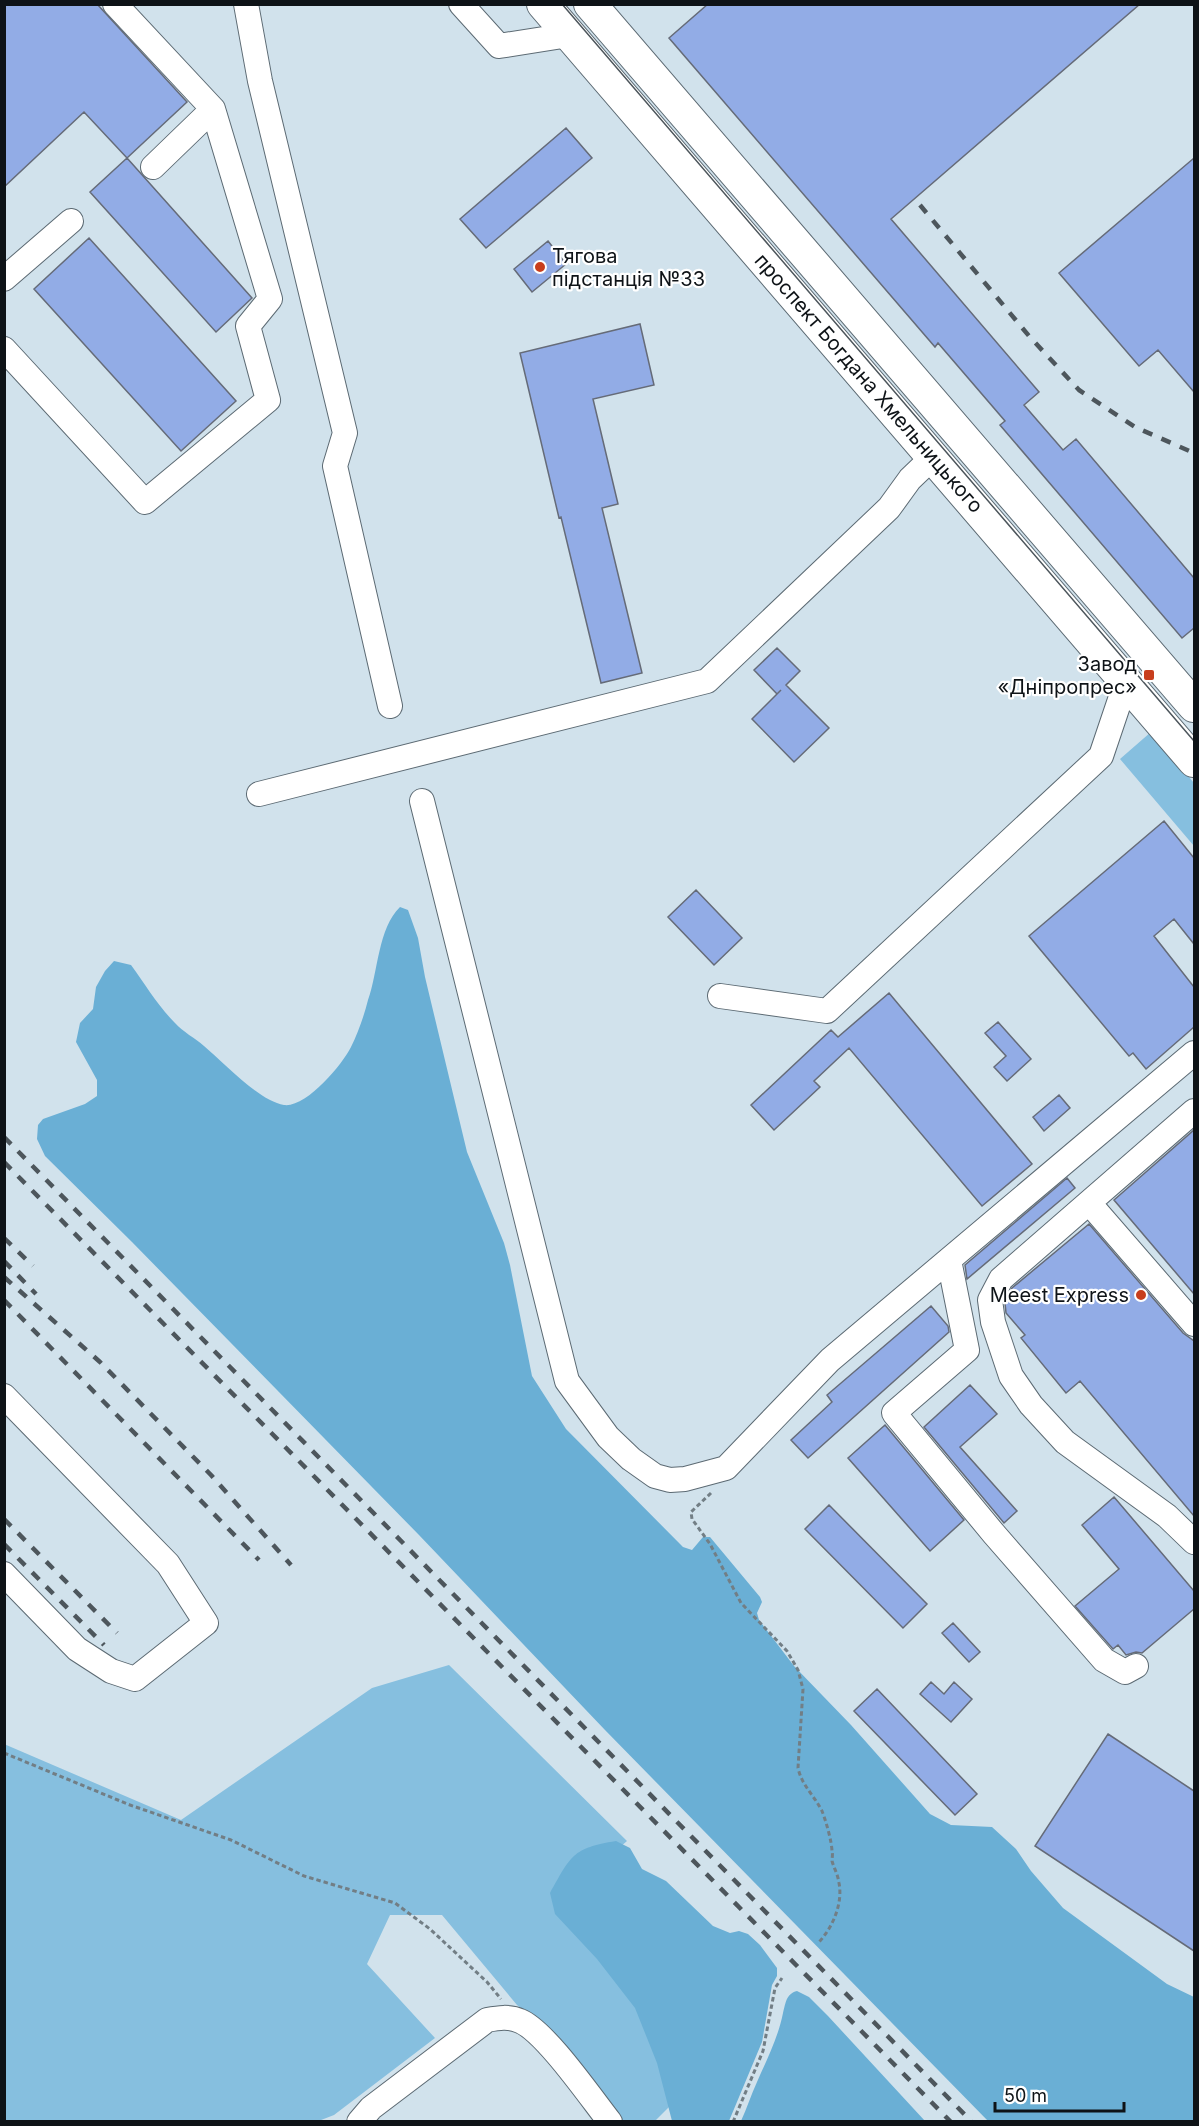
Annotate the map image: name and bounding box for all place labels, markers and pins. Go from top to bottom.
place label: Тягова пiдстанцiя №33 [552,244,705,291]
marker: Тягова пiдстанцiя №33 [533,260,547,274]
place label: Завод «Дніпропрес» [998,652,1137,699]
marker: Завод «Дніпропрес» [1142,668,1156,682]
place label: Meest Express [990,1283,1129,1307]
marker: Meest Express [1134,1288,1148,1302]

